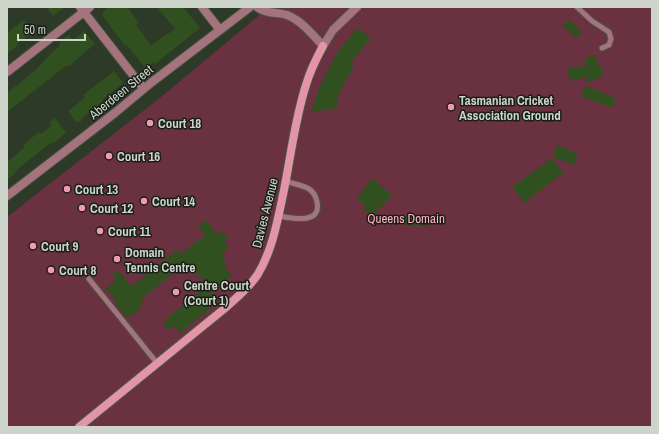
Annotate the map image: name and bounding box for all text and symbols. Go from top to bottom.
scale bar [18,16,85,42]
text: 50 m [24,22,46,38]
street label: Aberdeen Street [85,61,157,124]
place label: Tasmanian Cricket Association Ground [459,92,561,124]
marker: Tasmanian Cricket Association Ground [446,102,456,112]
place label: Court 18 [158,115,201,132]
marker: Court 18 [145,118,155,128]
place label: Court 16 [117,148,160,165]
marker: Court 16 [104,151,114,161]
street label: Davies Avenue [248,176,282,250]
place label: Court 13 [75,181,118,198]
marker: Court 13 [62,184,72,194]
place label: Court 14 [152,193,195,210]
marker: Court 14 [139,196,149,206]
place label: Court 12 [90,200,133,217]
marker: Court 12 [77,203,87,213]
park label: Queens Domain [367,210,445,227]
place label: Court 11 [108,223,151,240]
marker: Court 11 [95,226,105,236]
place label: Court 9 [41,238,78,255]
marker: Court 9 [28,241,38,251]
place label: Domain Tennis Centre [125,244,195,276]
marker: Domain Tennis Centre [112,254,122,264]
place label: Court 8 [59,262,96,279]
marker: Court 8 [46,265,56,275]
place label: Centre Court (Court 1) [184,277,250,309]
marker: Centre Court (Court 1) [171,287,181,297]

